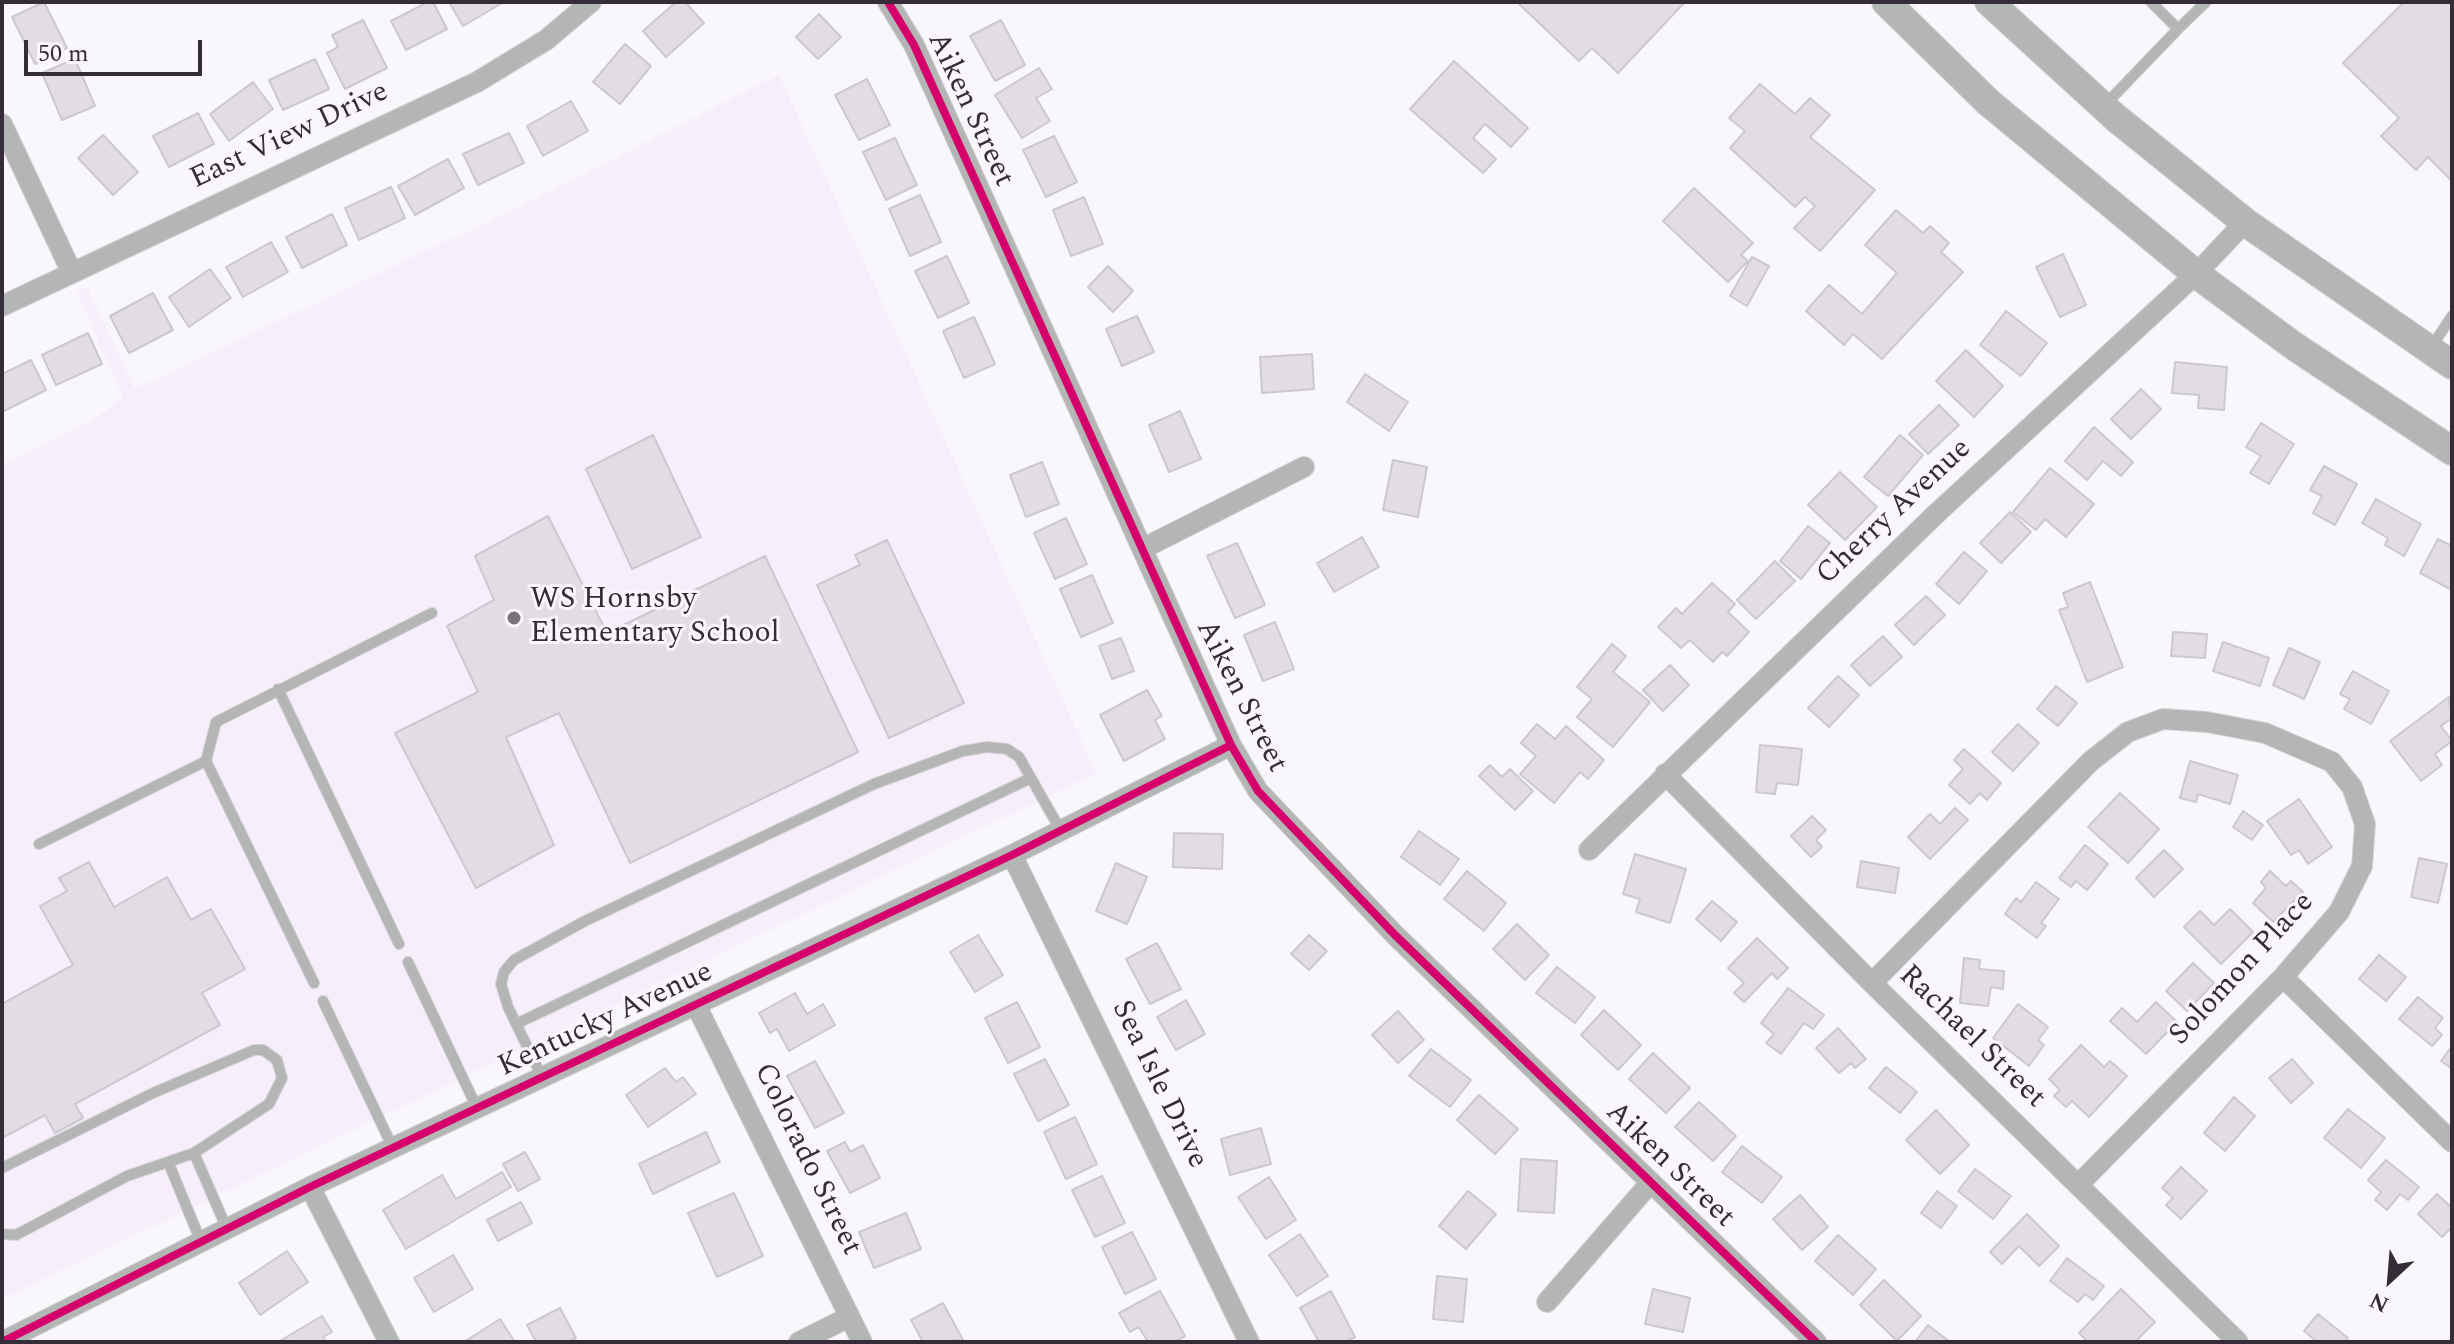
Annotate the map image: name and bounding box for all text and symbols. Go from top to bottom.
scale bar [28,24,206,74]
street label: Aiken Street [918,27,1020,193]
text: 50 m [38,36,89,72]
street label: East View Drive [185,75,395,199]
street label: Cherry Avenue [1810,432,1980,594]
place label: WS Hornsby Elementary School [530,583,780,654]
marker: WS Hornsby Elementary School [505,609,523,627]
street label: Aiken Street [1186,615,1294,779]
street label: Solomon Place [2163,886,2323,1054]
street label: Kentucky Avenue [493,956,719,1086]
street label: Rachael Street [1890,959,2052,1117]
street label: Sea Isle Drive [1102,995,1214,1175]
street label: Colorado Street [744,1058,868,1262]
street label: Aiken Street [1597,1095,1741,1237]
north arrow [2350,1240,2430,1320]
text: N [2364,1283,2395,1321]

